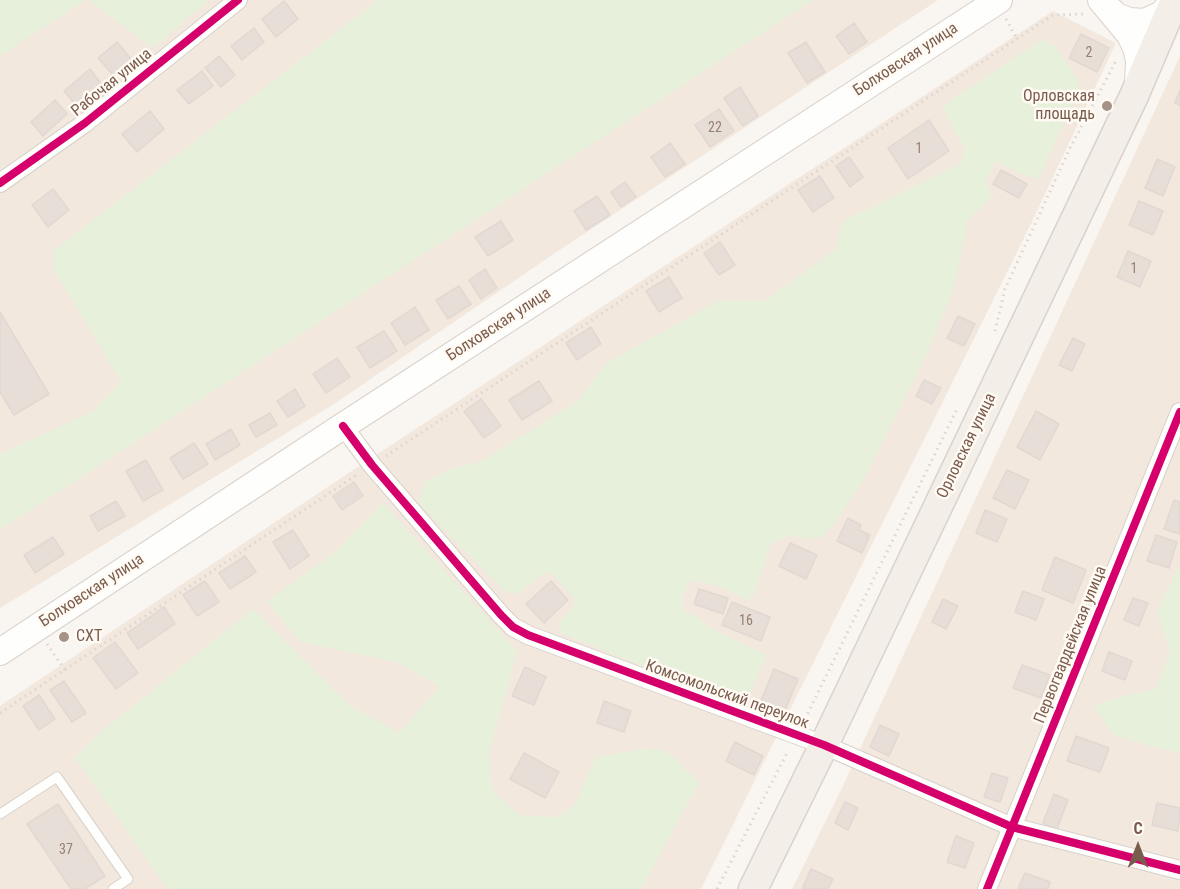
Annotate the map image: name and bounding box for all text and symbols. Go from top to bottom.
street label: Болховская улица [850,19,962,101]
street label: Рабочая улица [68,45,156,121]
house number: 2 [1086,45,1092,61]
place label: Орловская площадь [1023,87,1095,125]
marker: Орловская площадь [1100,99,1114,113]
house number: 22 [708,120,722,136]
house number: 1 [916,141,922,157]
house number: 1 [1131,261,1137,277]
street label: Болховская улица [443,284,555,366]
street label: Орловская улица [933,390,1001,502]
street label: Болховская улица [36,550,148,632]
street label: Первогвардейская улица [1031,564,1111,726]
house number: 16 [739,613,753,629]
place label: СХТ [76,627,102,647]
marker: СХТ [57,630,71,644]
street label: Комсомольский переулок [643,656,811,734]
north arrow [1108,817,1168,877]
text: С [1133,819,1143,838]
house number: 37 [59,842,73,858]

